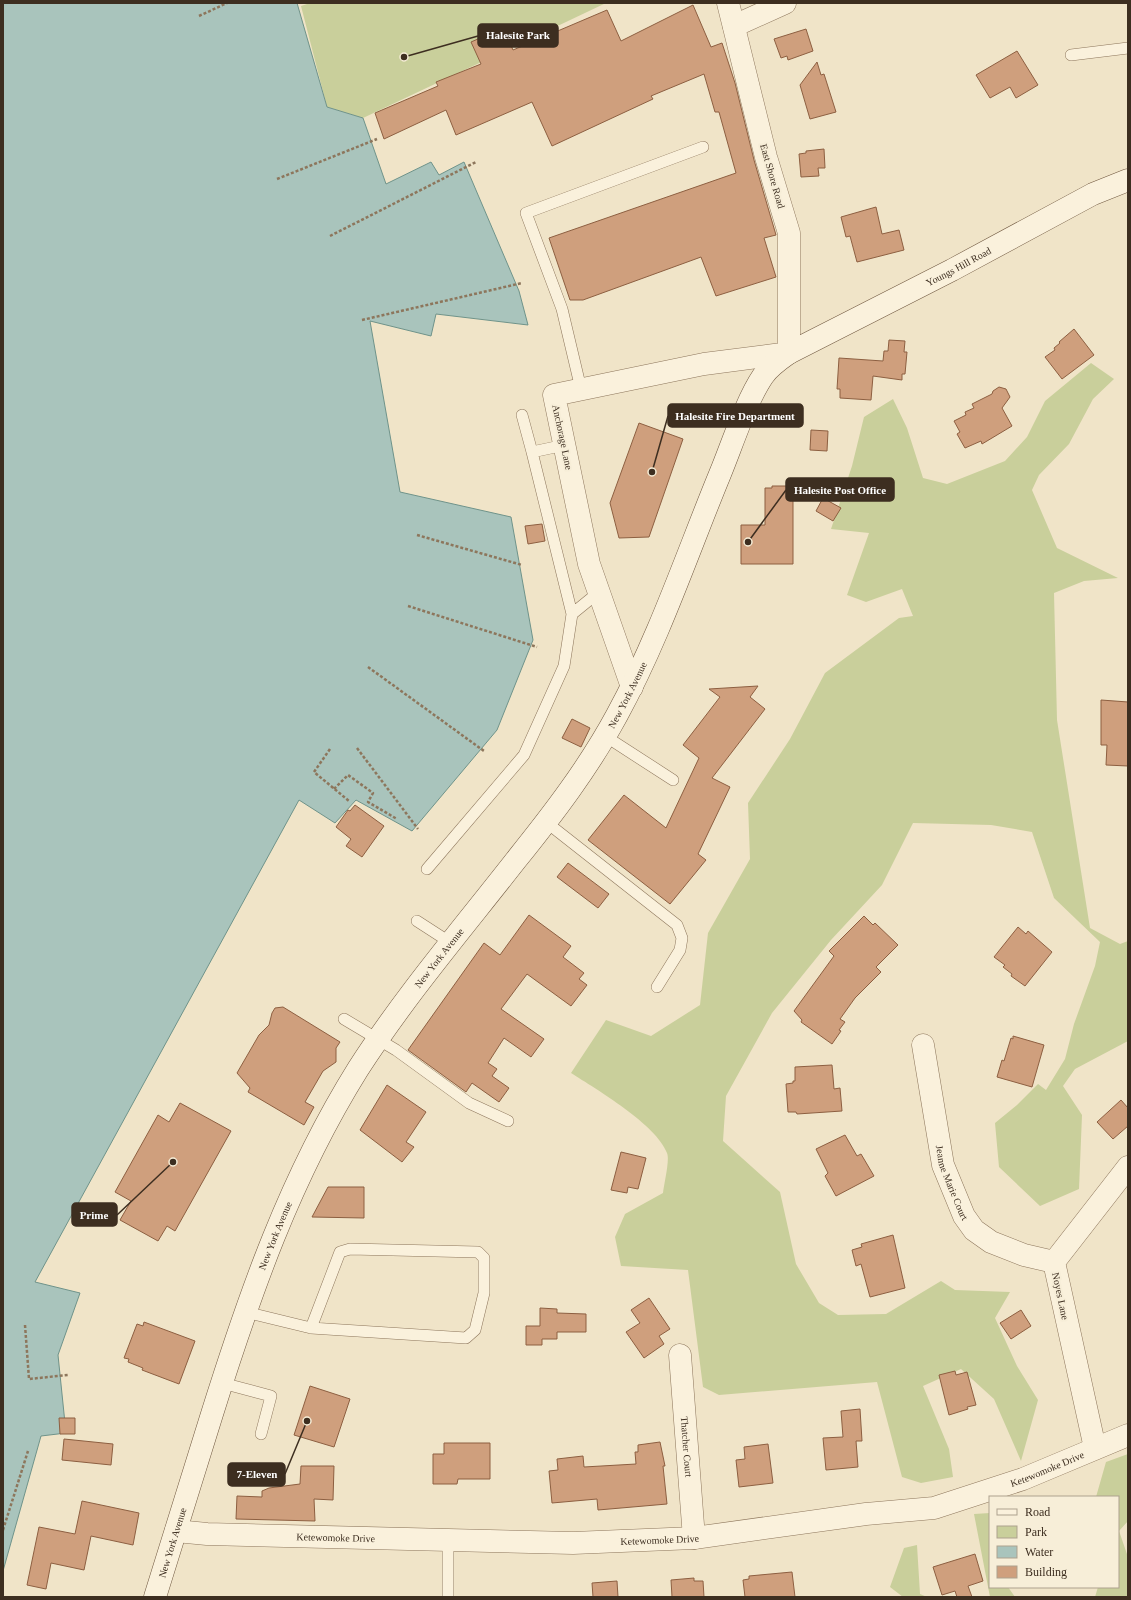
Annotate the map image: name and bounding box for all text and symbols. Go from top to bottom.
callout: Halesite Park [478,24,558,47]
text: Halesite Park [486,29,551,41]
street label: East Shore Road [758,143,787,210]
street label: Youngs Hill Road [924,245,993,288]
street label: Anchorage Lane [550,404,575,471]
callout: Halesite Fire Department [668,404,803,427]
text: Halesite Fire Department [675,410,795,422]
callout: Halesite Post Office [786,478,894,501]
text: Halesite Post Office [794,484,886,496]
street label: New York Avenue [606,660,649,730]
street label: New York Avenue [412,925,466,990]
street label: Jeanne Marie Court [934,1144,970,1223]
street label: New York Avenue [256,1199,294,1271]
callout: Prime [72,1203,117,1226]
text: Prime [80,1209,108,1221]
street label: Noyes Lane [1050,1271,1071,1321]
street label: Thatcher Court [679,1416,694,1478]
street label: Ketewomoke Drive [1009,1449,1086,1489]
callout: 7-Eleven [228,1463,285,1486]
text: 7-Eleven [237,1468,277,1480]
legend [989,1496,1119,1588]
text: Road [1025,1505,1050,1519]
street label: New York Avenue [156,1506,189,1579]
text: Park [1025,1525,1047,1539]
street label: Ketewomoke Drive [296,1531,376,1544]
street label: Ketewomoke Drive [620,1532,700,1547]
text: Water [1025,1545,1053,1559]
text: Building [1025,1565,1067,1579]

